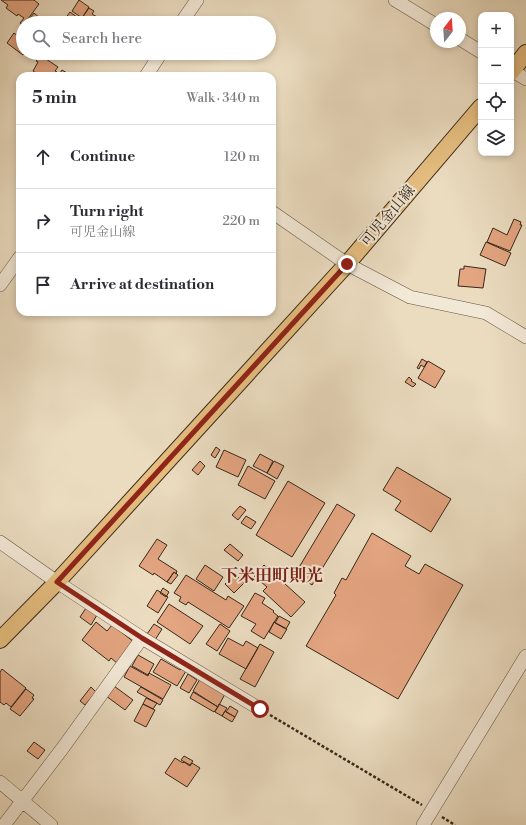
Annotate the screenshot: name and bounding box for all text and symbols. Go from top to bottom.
north arrow [430,12,466,48]
map controls [478,12,514,156]
button: + [478,12,514,48]
search box [16,16,276,60]
icon: search [30,27,52,49]
text: Search here [62,29,142,48]
button: − [478,48,514,84]
button: locate [478,84,514,120]
text: 5 min [32,87,77,109]
text: Walk · 340 m [187,90,260,106]
button: layers [478,120,514,156]
icon: ahead [32,146,54,168]
text: Continue [70,147,135,166]
text: 120 m [224,149,260,165]
street label: 可児金山線 [357,181,419,251]
text: Turn right [70,202,144,221]
icon: right [32,210,54,232]
text: 220 m [222,213,260,229]
text: 可児金山線 [70,224,135,240]
route end [338,255,356,273]
icon: arrive [32,274,54,296]
text: Arrive at destination [70,275,214,294]
district label: 下米田町則光 [221,565,323,587]
route start [251,700,269,718]

